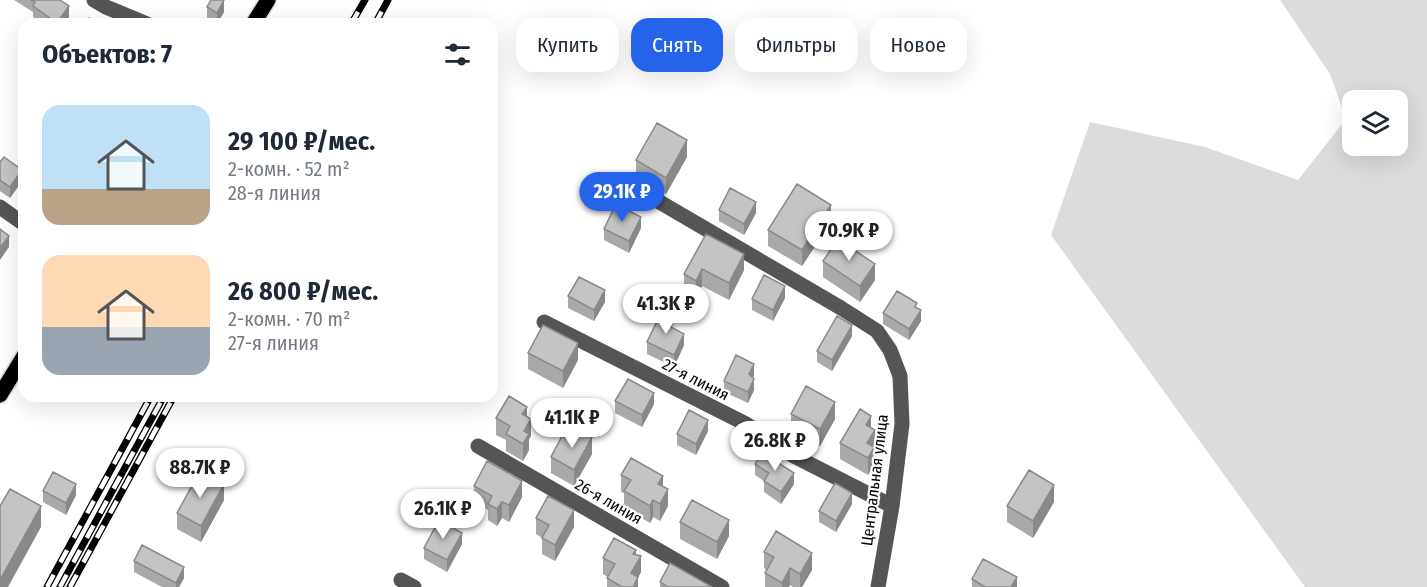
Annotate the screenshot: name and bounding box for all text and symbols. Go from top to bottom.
chip: Купить [516,18,619,72]
chip: Снять [631,18,723,72]
chip: Фильтры [735,18,858,72]
chip: Новое [870,18,967,72]
icon: filters [441,38,474,71]
text: Объектов: 7 [42,39,172,70]
map controls [1342,90,1408,156]
button: layers [1342,90,1408,156]
text: 29 100 ₽/мес. [228,126,375,157]
icon: home [90,129,162,201]
text: 2-комн. · 52 m² [228,157,350,181]
pin: 29.1K ₽ [567,172,677,223]
text: 29.1K ₽ [593,179,651,203]
text: 28-я линия [228,181,321,205]
pin: 70.9K ₽ [794,211,904,262]
text: 70.9K ₽ [819,218,879,242]
text: 26 800 ₽/мес. [228,276,378,307]
icon: home [90,279,162,351]
pin: 41.3K ₽ [611,284,721,335]
text: 41.3K ₽ [637,291,695,315]
text: 2-комн. · 70 m² [228,307,350,331]
text: 27-я линия [228,331,319,355]
street label: 27-я линия [659,354,732,404]
pin: 41.1K ₽ [517,398,627,449]
text: 41.1K ₽ [544,405,600,429]
street label: Центральная улица [857,413,892,547]
pin: 26.8K ₽ [720,421,830,472]
text: 26.8K ₽ [744,428,806,452]
pin: 88.7K ₽ [145,448,255,499]
text: 88.7K ₽ [170,455,230,479]
street label: 26-я линия [572,475,646,528]
pin: 26.1K ₽ [388,489,498,540]
text: 26.1K ₽ [414,496,472,520]

